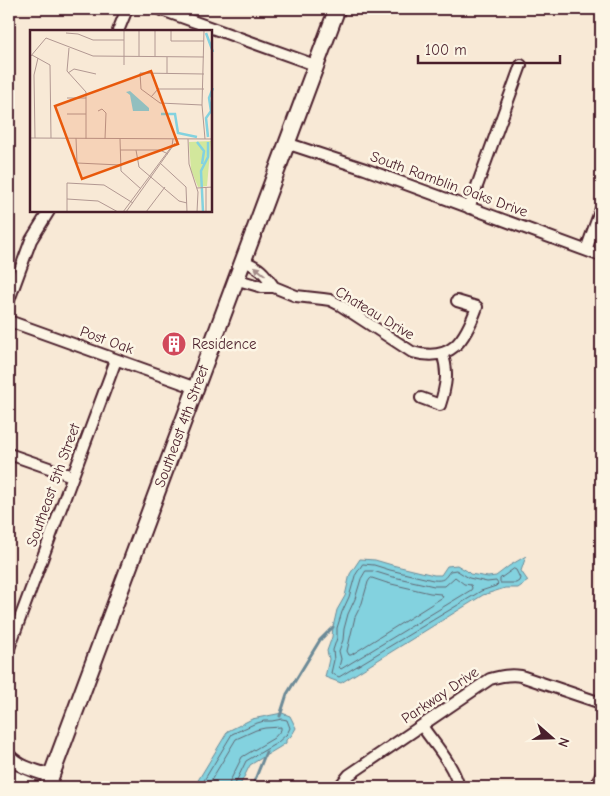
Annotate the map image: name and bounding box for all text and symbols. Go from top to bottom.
inset map [30,30,212,212]
scale bar [418,32,560,64]
text: 100 m [425,41,467,59]
street label: South Ramblin Oaks Drive [368,147,531,221]
one-way arrow [254,265,267,276]
street label: Chateau Drive [332,282,418,344]
street label: Post Oak [78,322,137,358]
building icon: Residence [161,331,187,357]
place label: Residence [192,335,257,353]
street label: Southeast 4th Street [150,362,213,490]
street label: Southeast 5th Street [22,420,84,549]
street label: Parkway Drive [398,662,482,727]
north arrow [528,714,578,764]
text: N [554,735,573,749]

